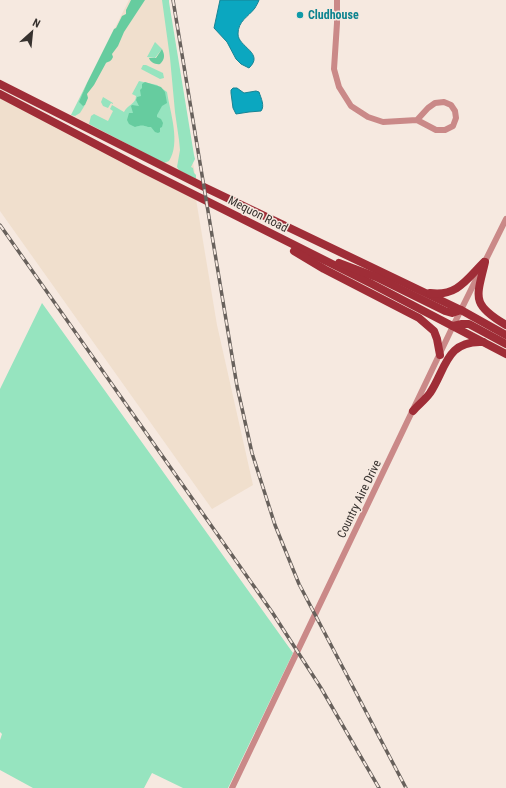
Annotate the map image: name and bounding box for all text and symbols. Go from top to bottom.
place label: Cludhouse [308,8,359,22]
marker: Cludhouse [295,10,305,20]
north arrow [12,12,52,52]
text: N [30,16,42,31]
street label: Mequon Road [226,193,290,235]
street label: Country Aire Drive [334,457,384,540]

